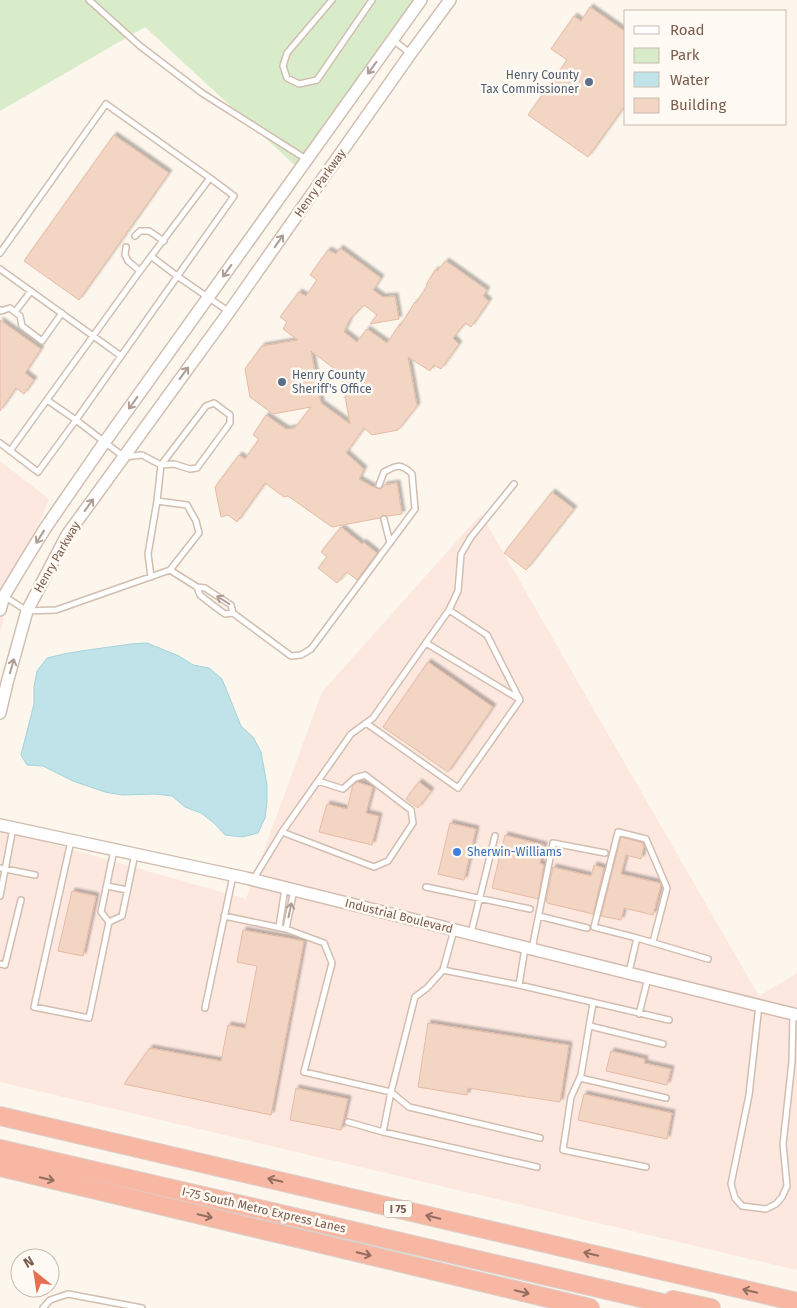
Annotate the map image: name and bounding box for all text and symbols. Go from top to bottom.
legend [624,10,787,125]
text: Road [670,21,705,39]
text: Park [670,46,700,64]
one-way arrow [367,61,378,74]
place label: Henry County Tax Commissioner [481,68,579,96]
text: Water [670,71,709,89]
marker: Henry County Tax Commissioner [583,76,595,88]
text: Building [670,96,726,114]
street label: Henry Parkway [291,146,349,220]
one-way arrow [274,234,284,248]
one-way arrow [222,264,232,278]
one-way arrow [179,367,190,380]
place label: Henry County Sheriff's Office [292,368,372,396]
marker: Henry County Sheriff's Office [276,376,288,388]
one-way arrow [127,396,138,410]
one-way arrow [84,498,94,512]
street label: Henry Parkway [31,519,83,595]
one-way arrow [35,530,45,544]
one-way arrow [217,595,231,605]
one-way arrow [7,658,17,674]
place label: Sherwin-Williams [467,845,562,859]
marker: Sherwin-Williams [451,846,463,858]
street label: Industrial Boulevard [344,896,454,936]
one-way arrow [286,902,295,918]
one-way arrow [39,1175,55,1184]
one-way arrow [267,1175,283,1184]
street label: I-75 South Metro Express Lanes [181,1184,348,1236]
road number: I 75 [384,1200,412,1218]
one-way arrow [197,1212,213,1221]
one-way arrow [426,1212,442,1221]
north arrow [10,1248,60,1298]
one-way arrow [584,1249,600,1258]
one-way arrow [355,1250,371,1259]
text: N [20,1252,37,1272]
one-way arrow [742,1286,758,1295]
one-way arrow [513,1288,529,1297]

